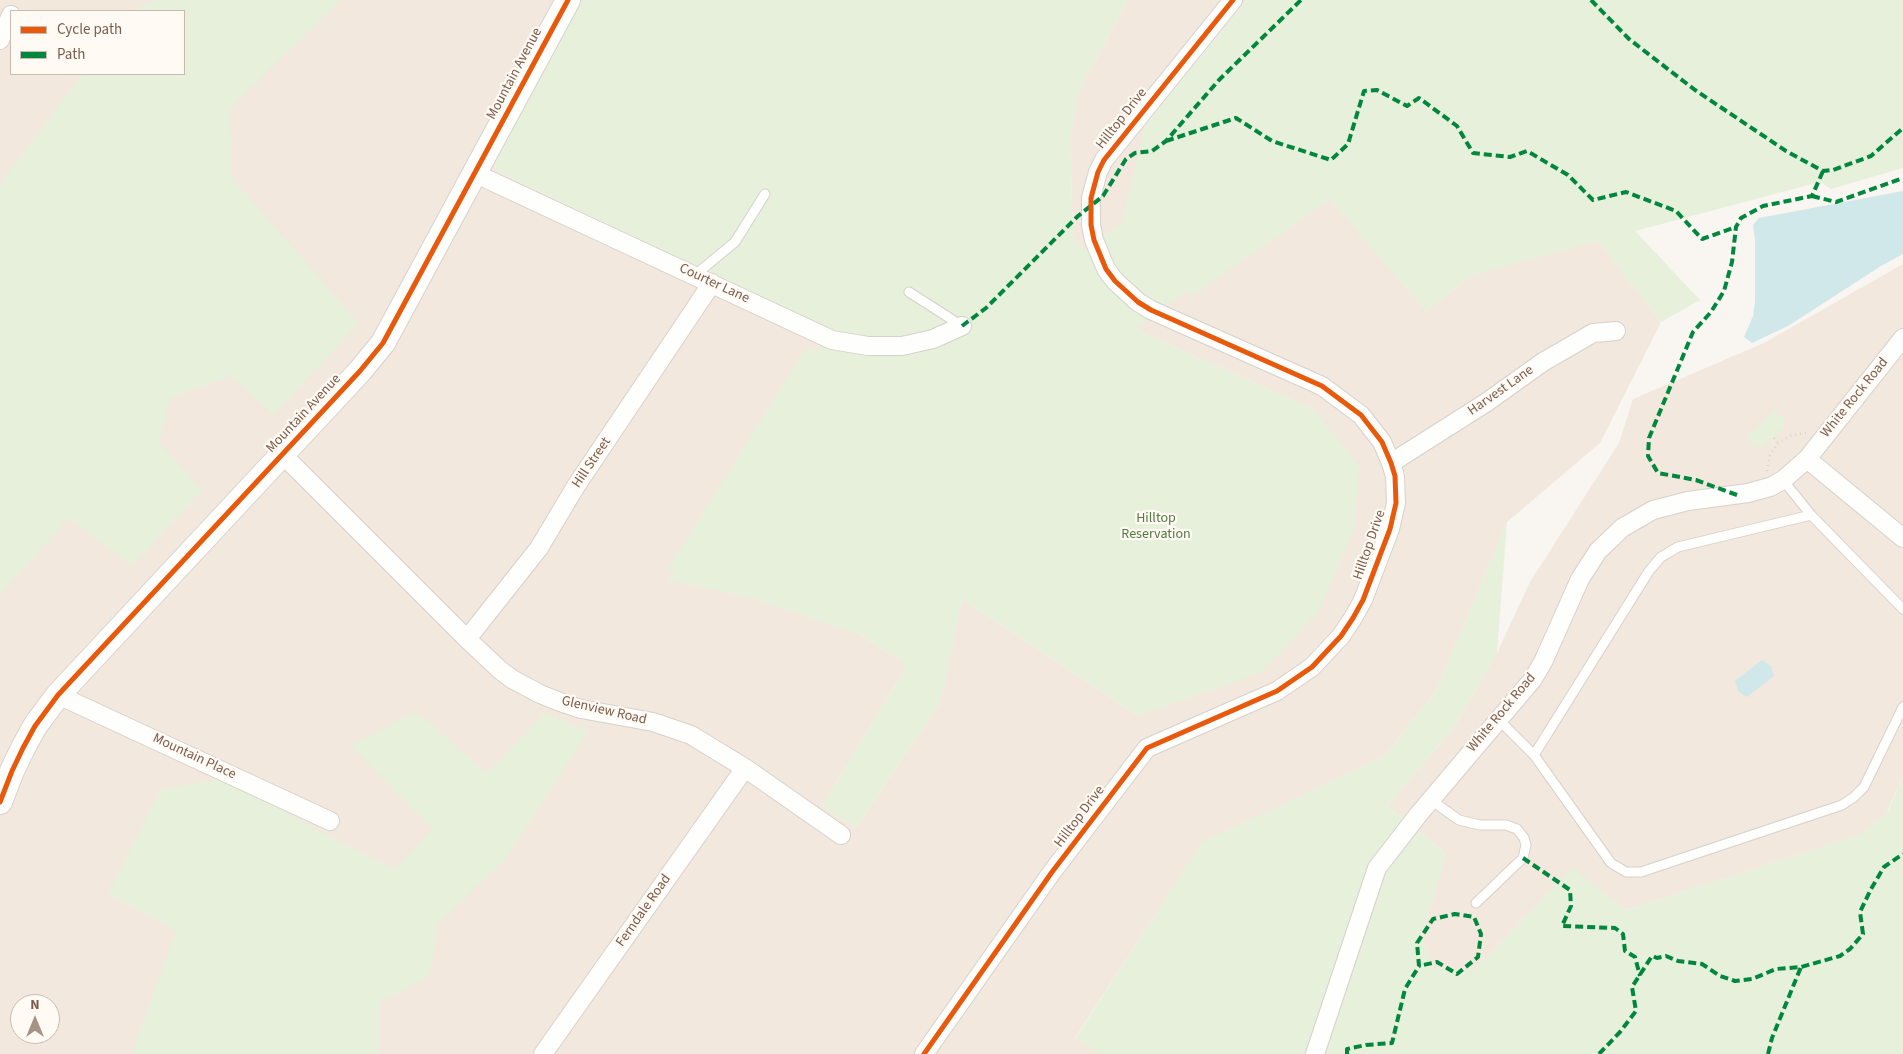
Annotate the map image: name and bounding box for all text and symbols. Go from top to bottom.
legend [10,10,185,75]
text: Cycle path [57,19,122,40]
street label: Mountain Avenue [484,25,546,123]
text: Path [57,44,85,65]
street label: Hilltop Drive [1093,85,1151,153]
street label: Courter Lane [676,260,752,308]
street label: White Rock Road [1818,355,1892,441]
street label: Harvest Lane [1465,362,1537,420]
street label: Mountain Avenue [263,371,345,457]
street label: Hill Street [569,434,615,492]
street label: Hilltop Drive [1350,508,1390,582]
park label: Hilltop Reservation [1121,511,1191,544]
street label: White Rock Road [1464,670,1540,756]
street label: Glenview Road [560,693,648,729]
street label: Mountain Place [150,730,238,784]
street label: Hilltop Drive [1051,783,1109,851]
street label: Ferndale Road [613,872,675,950]
north arrow [10,994,60,1044]
text: N [30,995,40,1015]

